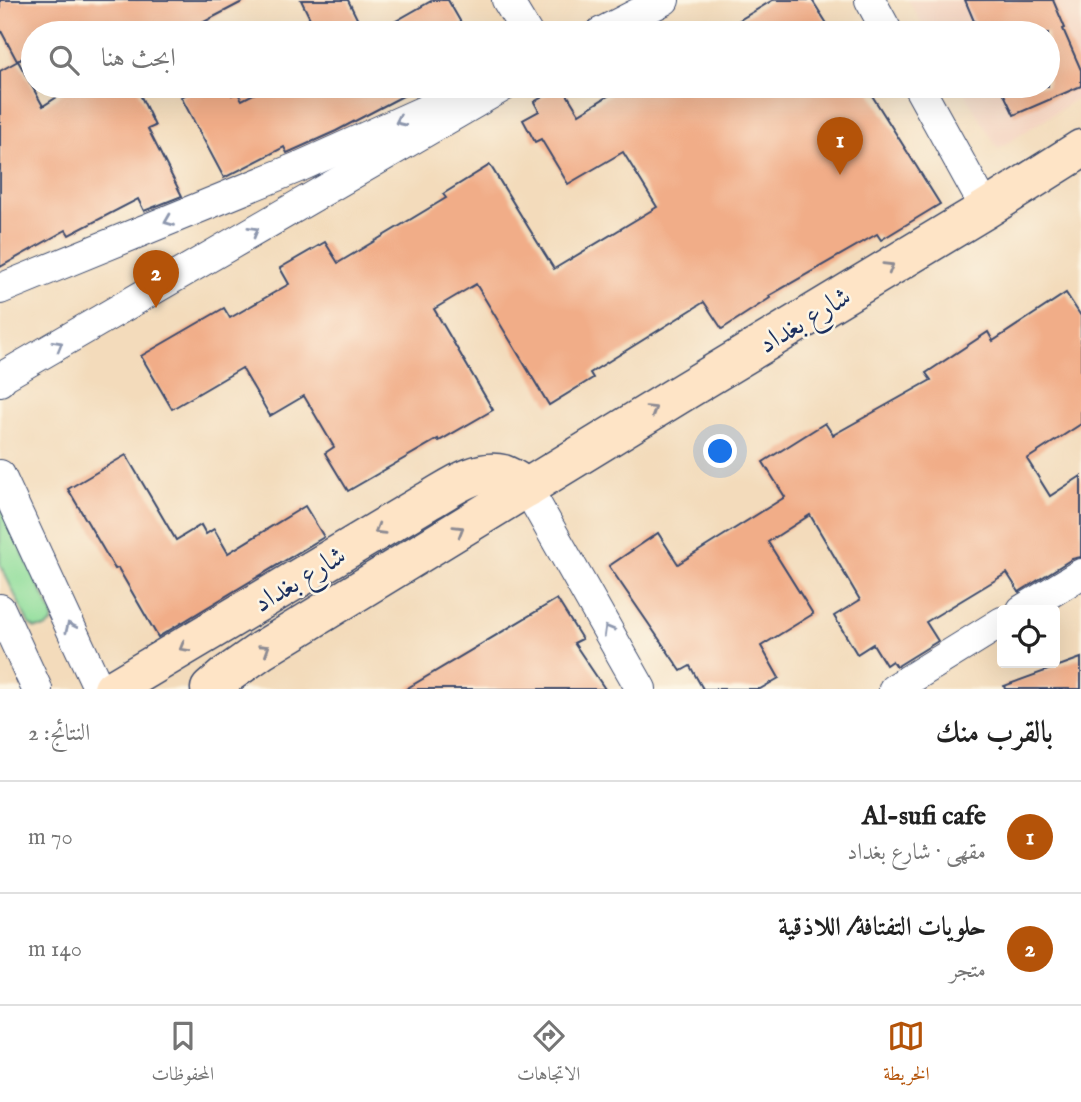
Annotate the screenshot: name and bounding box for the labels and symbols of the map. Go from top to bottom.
one-way arrow [395,113,407,127]
pin: 1 [817,117,863,175]
one-way arrow [163,212,175,226]
one-way arrow [247,226,260,239]
pin: 2 [133,250,179,308]
one-way arrow [881,263,894,276]
street label: شارع بغداد [752,280,860,366]
one-way arrow [50,341,63,354]
one-way arrow [645,406,658,419]
your location [703,434,737,468]
one-way arrow [374,522,387,535]
one-way arrow [451,525,464,538]
street label: شارع بغداد [247,539,355,625]
one-way arrow [64,622,78,634]
one-way arrow [603,624,616,637]
one-way arrow [179,639,191,652]
one-way arrow [257,644,270,657]

